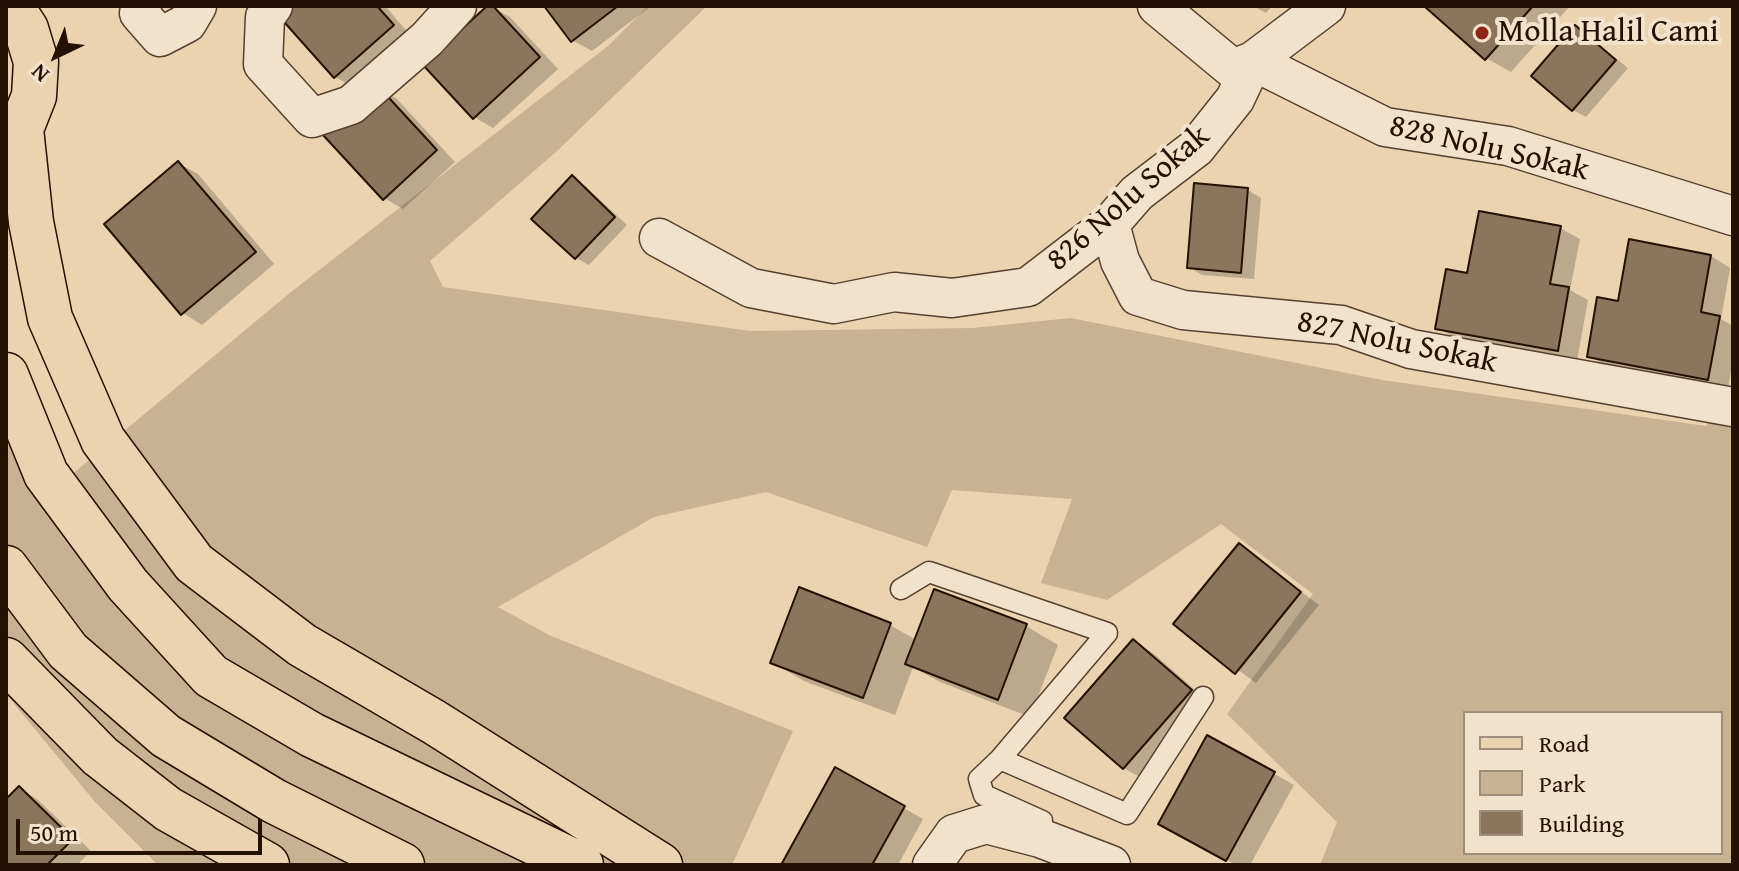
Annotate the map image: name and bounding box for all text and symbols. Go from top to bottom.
place label: Molla Halil Cami [1498,14,1719,52]
north arrow [16,16,96,96]
marker: Molla Halil Cami [1473,24,1491,42]
text: N [23,57,56,90]
street label: 828 Nolu Sokak [1386,107,1592,191]
street label: 826 Nolu Sokak [1040,118,1218,280]
street label: 827 Nolu Sokak [1294,303,1500,383]
legend [1463,711,1723,855]
text: Road [1539,726,1589,761]
text: Park [1539,766,1585,801]
scale bar [20,803,266,853]
text: Building [1539,806,1624,841]
text: 50 m [30,815,78,850]

